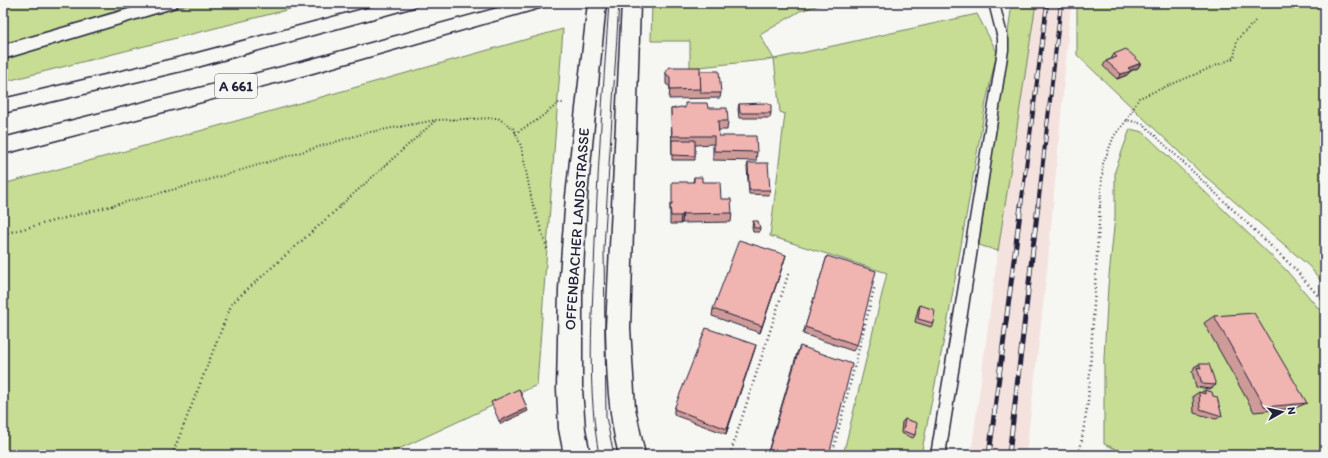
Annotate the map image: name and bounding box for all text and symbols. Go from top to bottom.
road number: A 661 [215,74,257,98]
street label: OFFENBACHER LANDSTRASSE [561,127,593,331]
north arrow [1262,392,1302,432]
text: N [1284,406,1298,415]

